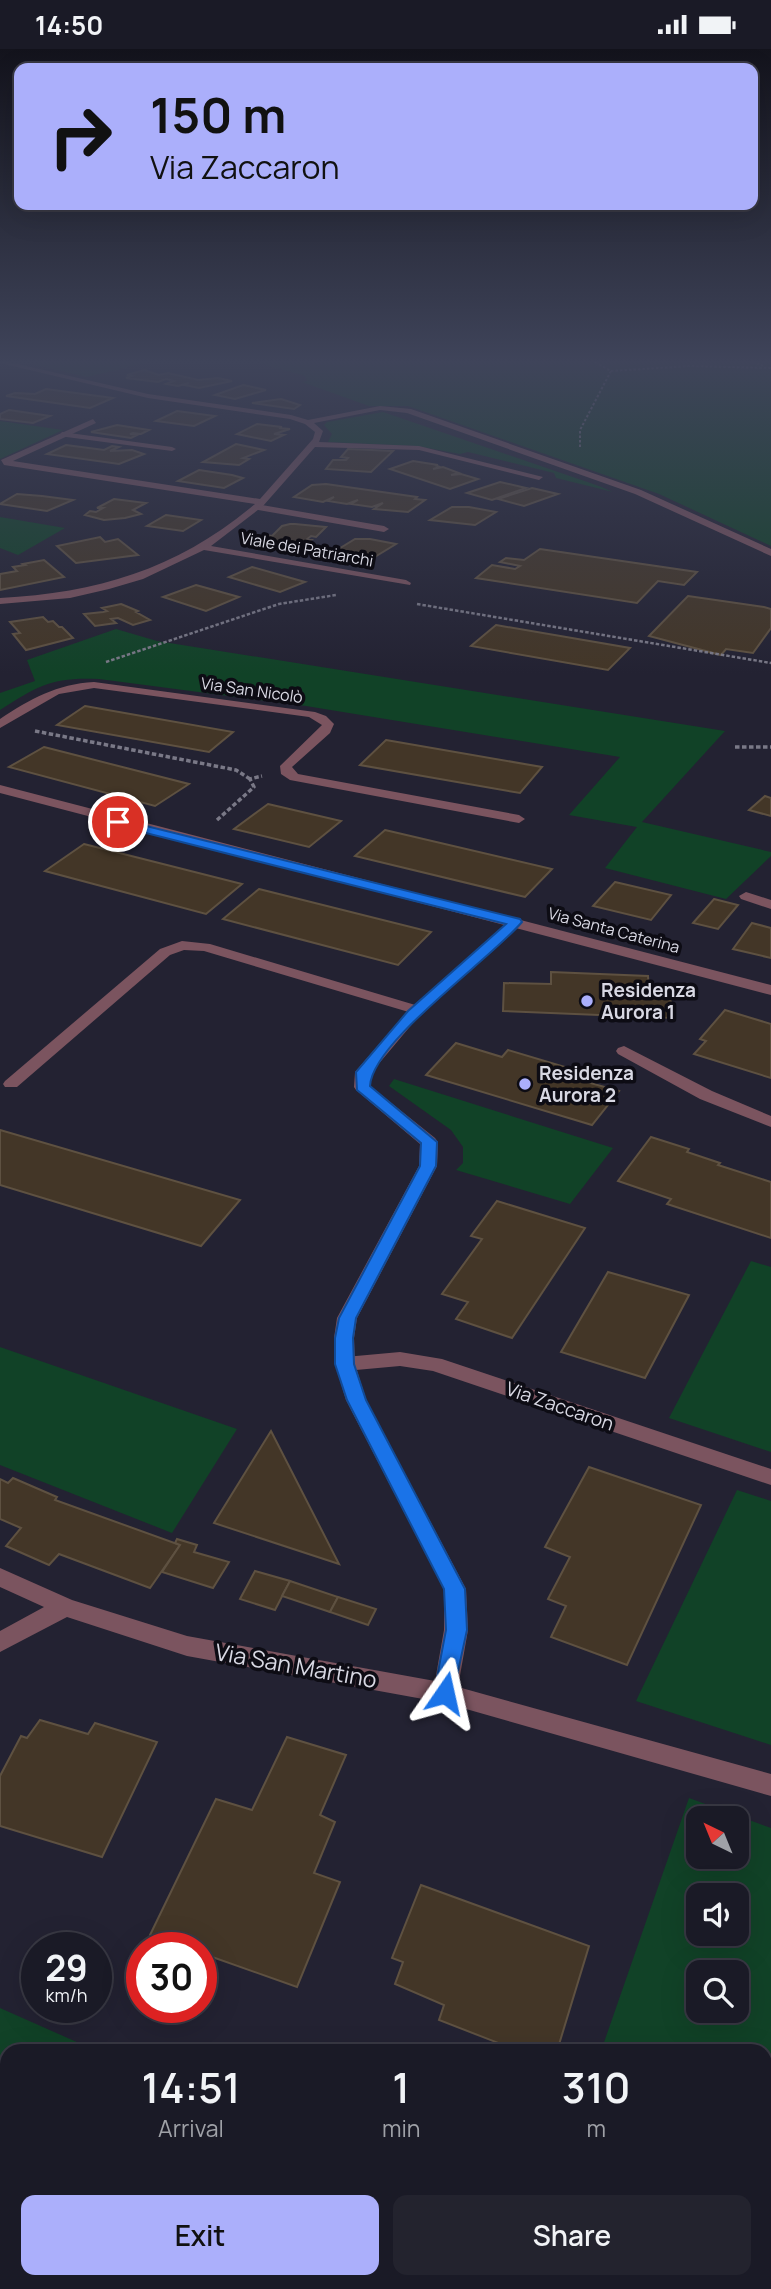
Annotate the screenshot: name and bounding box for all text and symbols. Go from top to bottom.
text: 14:50 [35,7,103,43]
text: 150 m [150,81,286,148]
icon: right [35,91,126,182]
text: Via Zaccaron [150,145,340,189]
street label: Viale dei Patriarchi [239,526,375,572]
street label: Via San Nicolò [200,672,304,708]
pin [88,792,148,852]
icon: arrive [99,803,137,841]
street label: Via Santa Caterina [546,902,682,958]
place label: Residenza Aurora 1 [601,977,696,1025]
marker: Residenza Aurora 1 [579,993,595,1009]
place label: Residenza Aurora 2 [539,1060,634,1108]
marker: Residenza Aurora 2 [517,1076,533,1092]
street label: Via Zaccaron [503,1375,617,1437]
street label: Via San Martino [213,1635,379,1695]
position arrow [408,1656,482,1730]
north arrow [686,1806,749,1869]
map controls [686,1806,749,2023]
button: sound [686,1883,749,1946]
speed limit sign: 30 [126,1932,217,2023]
text: 29 [45,1944,88,1992]
button: search [686,1960,749,2023]
text: km/h [46,1983,87,2007]
text: 14:51 [141,2058,240,2116]
text: 1 [392,2058,410,2116]
text: 310 [562,2058,631,2116]
text: Arrival [158,2112,224,2144]
text: min [382,2112,420,2144]
text: m [586,2112,606,2144]
button: Exit [21,2195,379,2275]
button: Share [393,2195,751,2275]

